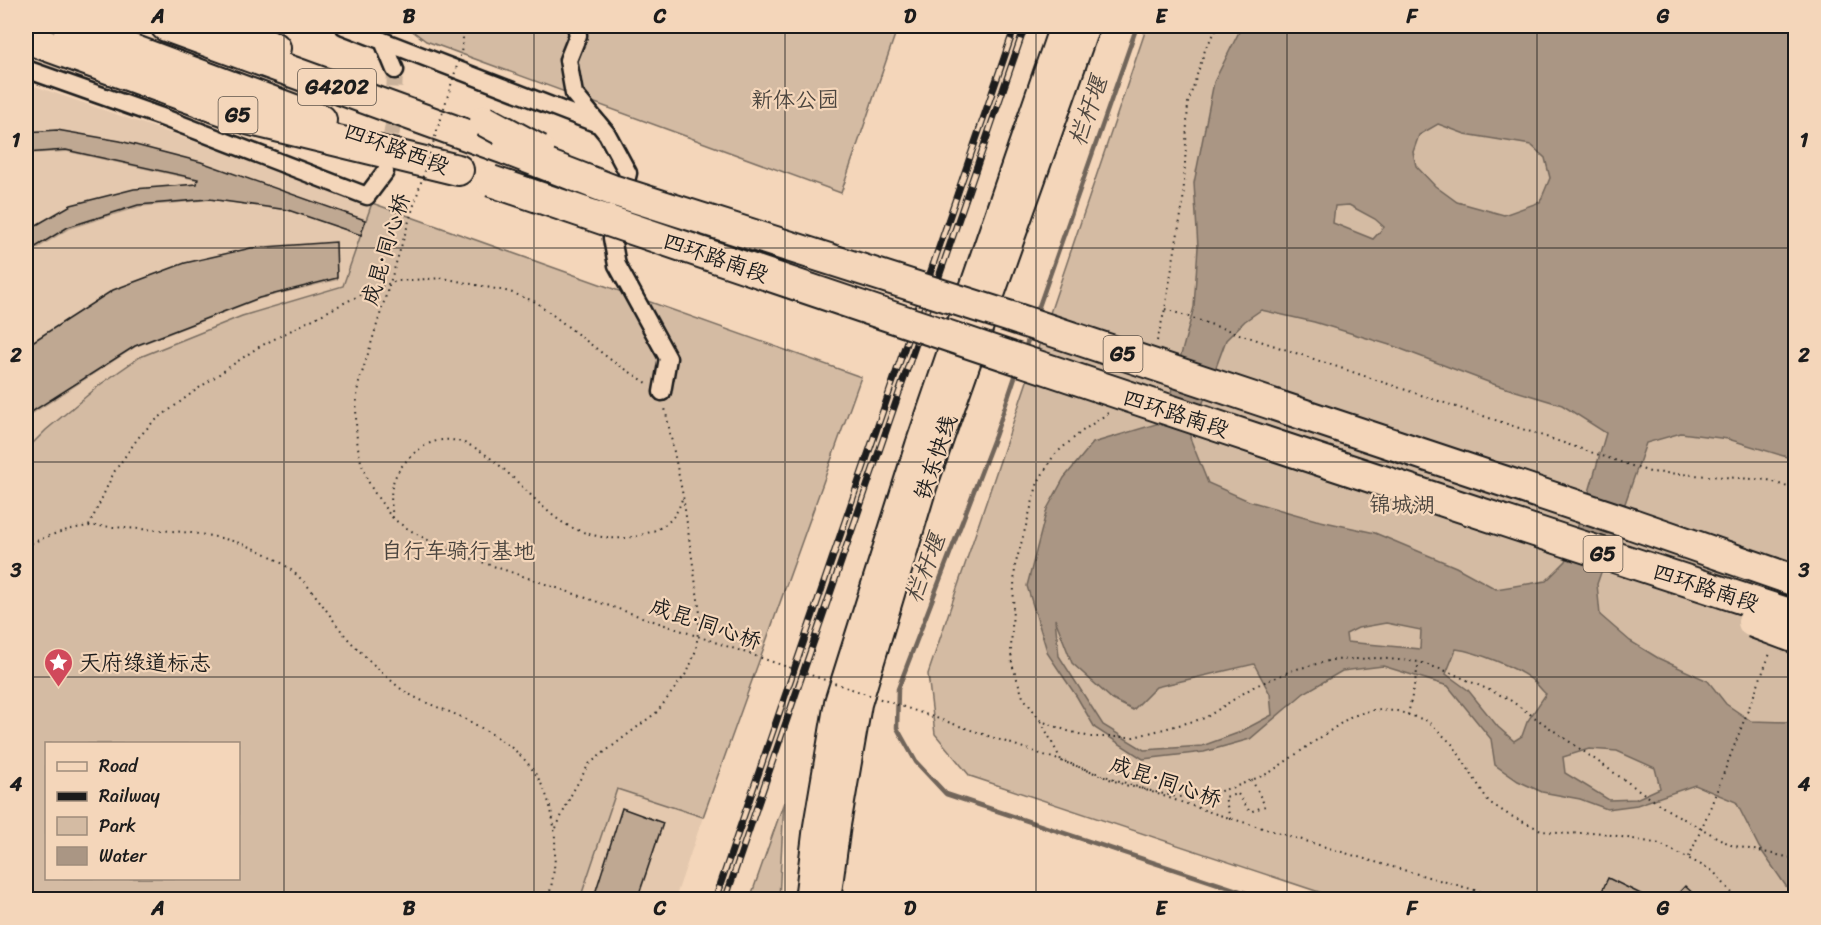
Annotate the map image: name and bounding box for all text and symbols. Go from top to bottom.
text: A [150,0,165,34]
text: B [403,0,416,34]
text: C [653,0,667,34]
text: D [904,0,917,34]
text: E [1155,0,1168,34]
text: F [1406,0,1419,34]
text: G [1656,0,1670,34]
water label: 栏杆堰 [1056,67,1121,152]
road number: G4202 [298,69,376,105]
park label: 新体公园 [751,80,839,119]
road number: G5 [218,97,258,133]
street label: 四环路西段 [338,111,455,186]
text: 1 [12,123,21,158]
text: 1 [1800,123,1809,158]
street label: 成昆·同心桥 [350,188,421,310]
street label: 四环路南段 [657,221,774,294]
road number: G5 [1104,336,1142,372]
text: 2 [9,338,22,373]
text: 2 [1797,338,1810,373]
street label: 四环路南段 [1118,378,1234,449]
street label: 铁东快线 [903,409,968,505]
park label: 锦城湖 [1369,485,1435,524]
water label: 栏杆堰 [892,524,959,609]
park label: 自行车骑行基地 [381,531,535,570]
road number: G5 [1584,536,1622,572]
street label: 四环路南段 [1648,552,1764,623]
text: 3 [10,553,22,588]
text: 3 [1798,553,1810,588]
street label: 成昆·同心桥 [645,586,767,661]
place label: 天府绿道标志 [79,643,211,682]
place icon: 天府绿道标志 [42,646,74,688]
legend [45,742,240,880]
street label: 成昆·同心桥 [1105,744,1227,819]
text: Road [99,750,139,782]
text: 4 [9,767,23,802]
text: 4 [1797,767,1811,802]
text: Railway [99,780,161,812]
text: Park [99,810,136,842]
text: Water [99,840,148,872]
text: A [150,891,165,925]
text: B [403,891,416,925]
text: C [653,891,667,925]
text: D [904,891,917,925]
text: E [1155,891,1168,925]
text: F [1406,891,1419,925]
text: G [1656,891,1670,925]

